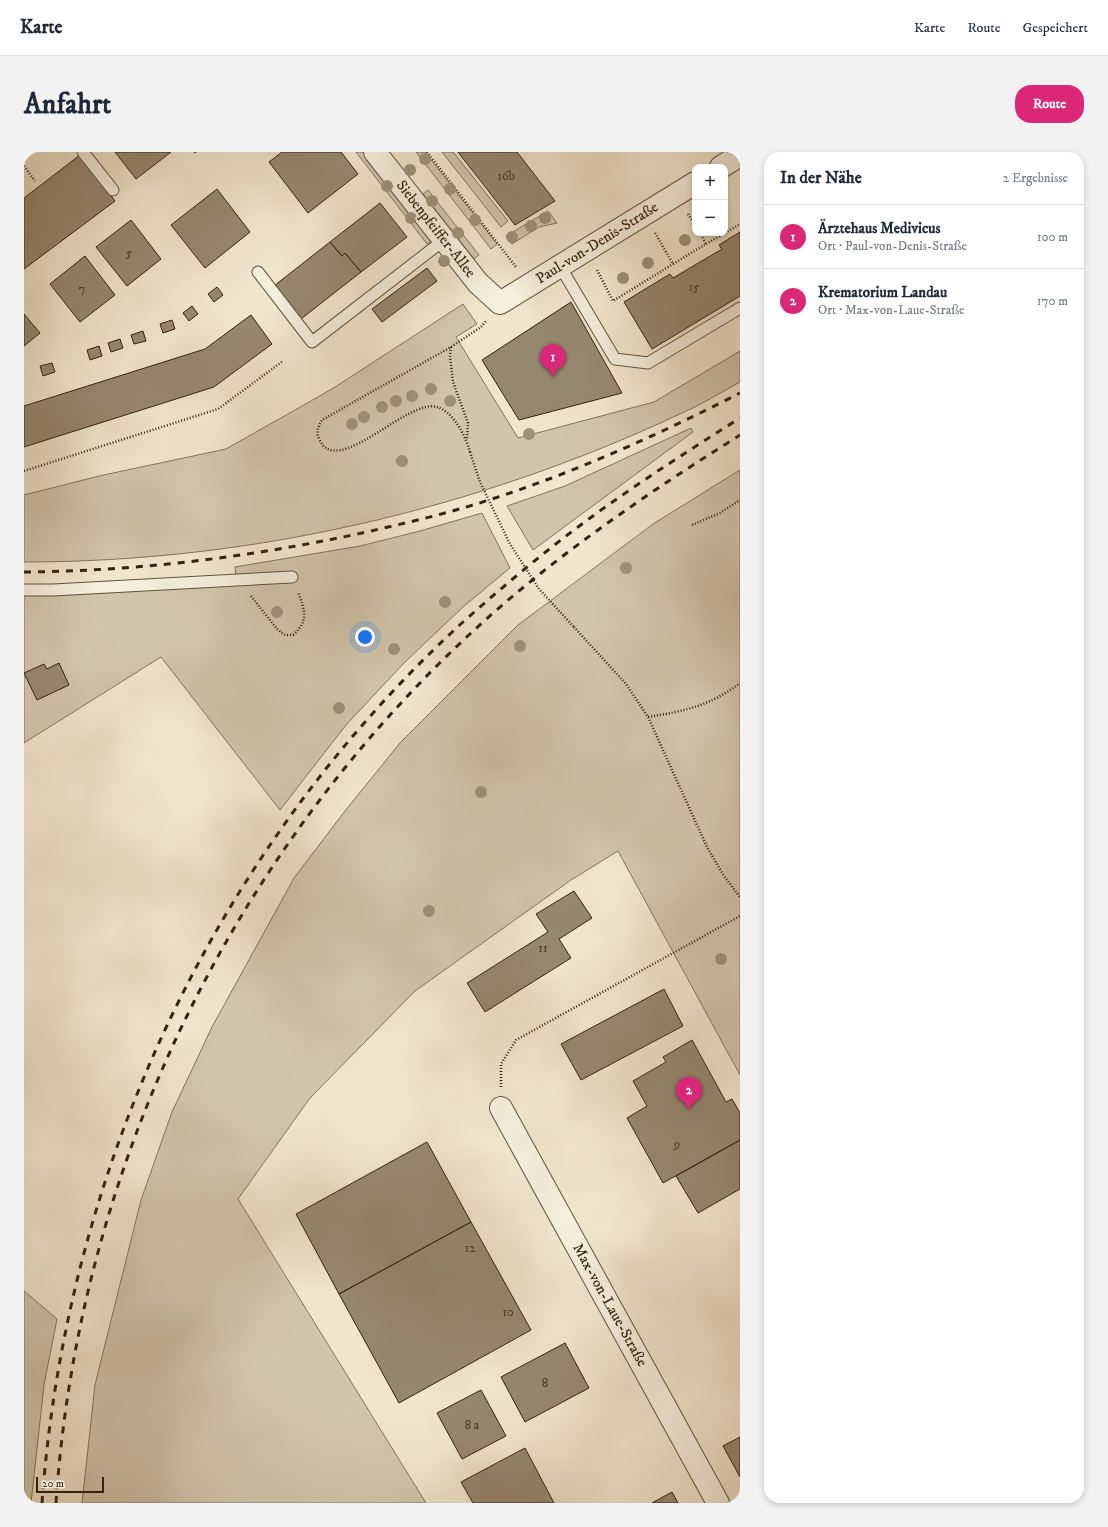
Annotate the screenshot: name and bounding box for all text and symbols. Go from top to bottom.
text: Karte [20,16,62,39]
text: Karte [914,19,945,37]
text: Route [967,19,1000,37]
text: Gespeichert [1022,19,1088,37]
button: Route [1015,85,1084,123]
text: Anfahrt [24,87,111,122]
map controls [692,164,728,236]
button: + [692,164,728,200]
text: In der Nähe [780,167,862,189]
house number: 16b [497,168,515,184]
text: 2 Ergebnisse [1003,170,1068,186]
street label: Siebenpfeiffer-Allee [392,176,480,282]
street label: Paul-von-Denis-Straße [532,198,662,288]
button: − [692,200,728,236]
text: Ärztehaus Medivicus [818,219,941,238]
text: 1 [791,229,795,245]
text: 100 m [1037,229,1068,245]
text: Ort · Paul-von-Denis-Straße [818,238,967,254]
house number: 5 [126,245,133,261]
house number: 15 [688,279,700,295]
house number: 7 [79,281,86,297]
text: Krematorium Landau [818,283,947,302]
text: 2 [790,293,796,309]
text: 170 m [1037,293,1068,309]
text: Ort · Max-von-Laue-Straße [818,302,964,318]
pin: 1 [540,344,566,377]
your location [355,627,375,647]
house number: 11 [538,940,548,956]
pin: 2 [676,1077,702,1110]
house number: 9 [673,1136,680,1152]
house number: 12 [464,1240,476,1256]
street label: Max-von-Laue-Straße [568,1240,652,1370]
house number: 10 [502,1304,514,1320]
house number: 8 [542,1375,548,1391]
house number: 8 a [465,1417,480,1433]
scale bar [36,1475,104,1494]
text: 20 m [42,1477,64,1491]

